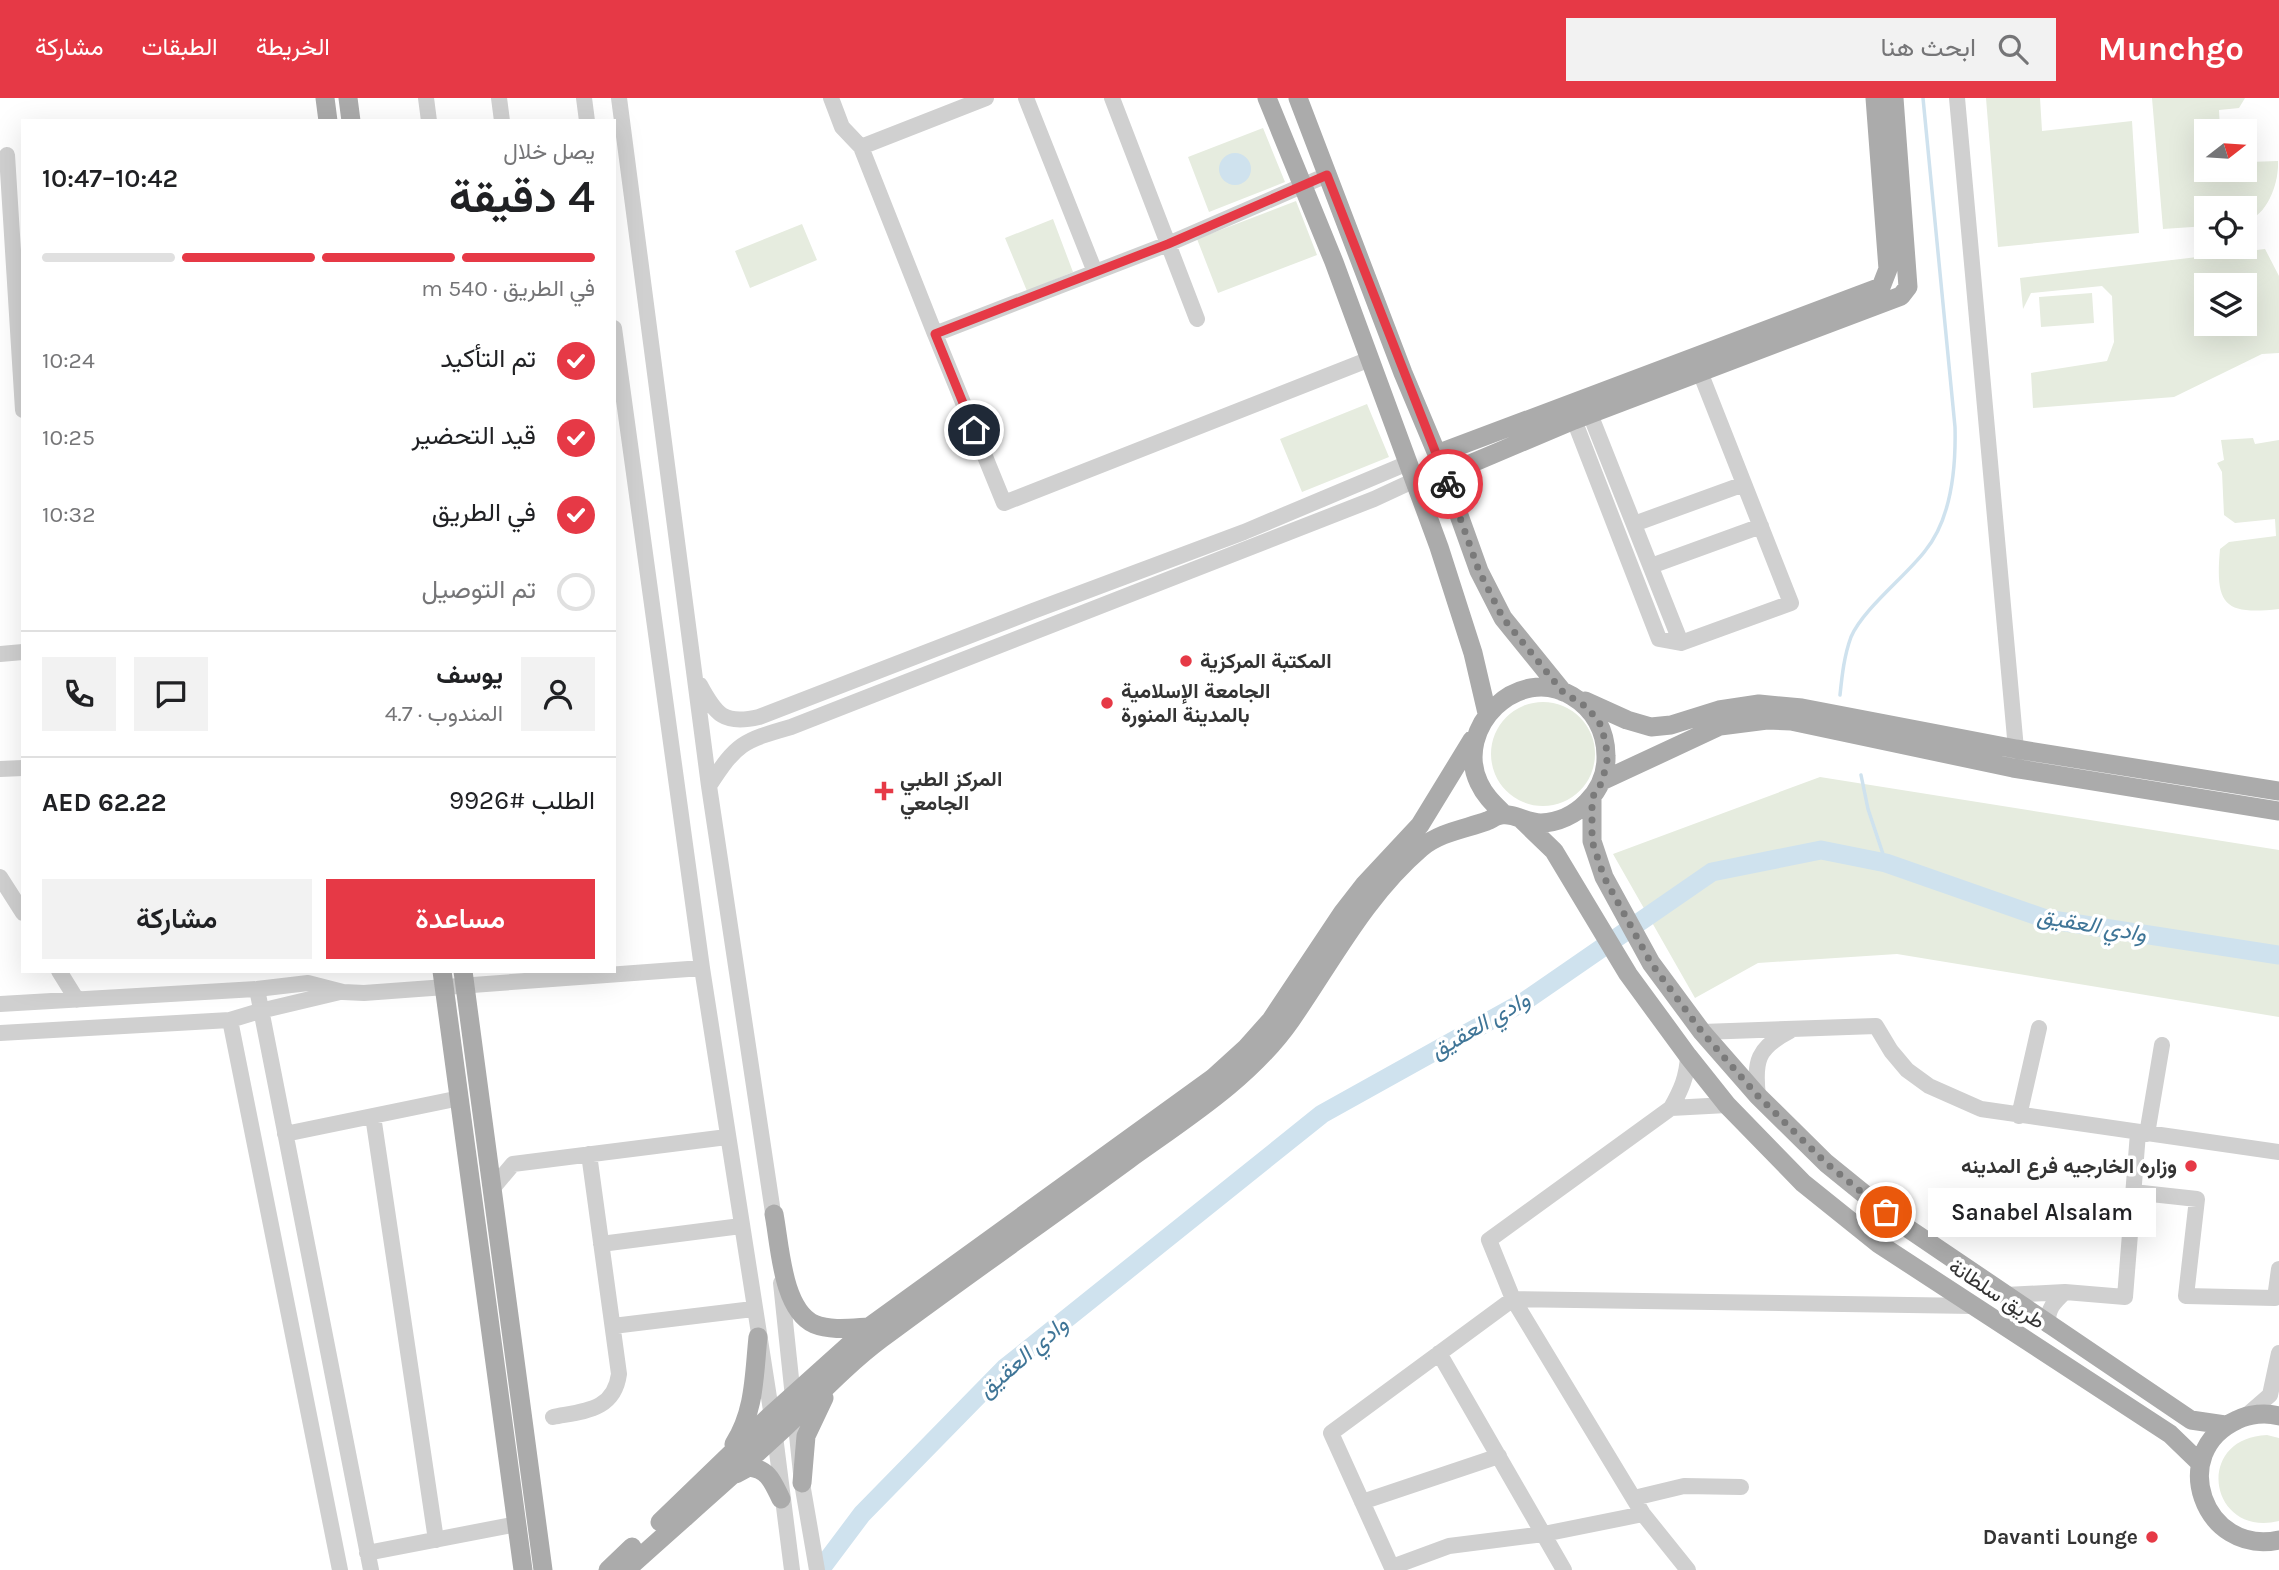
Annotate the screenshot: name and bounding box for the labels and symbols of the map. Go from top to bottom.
north arrow [2194,119,2258,182]
pin [944,400,1004,460]
courier [1413,449,1483,519]
place label: المكتبة المركزية [1200,649,1332,674]
marker: المكتبة المركزية [1178,653,1194,669]
place label: الجامعة الإسلامية بالمدينة المنورة [1121,679,1270,728]
marker: الجامعة الإسلامية بالمدينة المنورة [1099,695,1115,711]
place label: المركز الطبي الجامعي [900,767,1002,820]
marker: المركز الطبي الجامعي [874,781,894,801]
water label: وادي العقيق [2034,902,2149,953]
water label: وادي العقيق [1425,986,1537,1069]
place label: وزاره الخارجيه فرع المدينه [1961,1154,2177,1180]
marker: وزاره الخارجيه فرع المدينه [2183,1158,2199,1174]
pin [1856,1182,1916,1242]
callout: Sanabel Alsalam [1928,1188,2156,1236]
street label: طريق سلطانة [1944,1254,2049,1335]
water label: وادي العقيق [972,1311,1077,1407]
place label: Davanti Lounge [1983,1525,2138,1549]
marker: Davanti Lounge [2144,1529,2160,1545]

